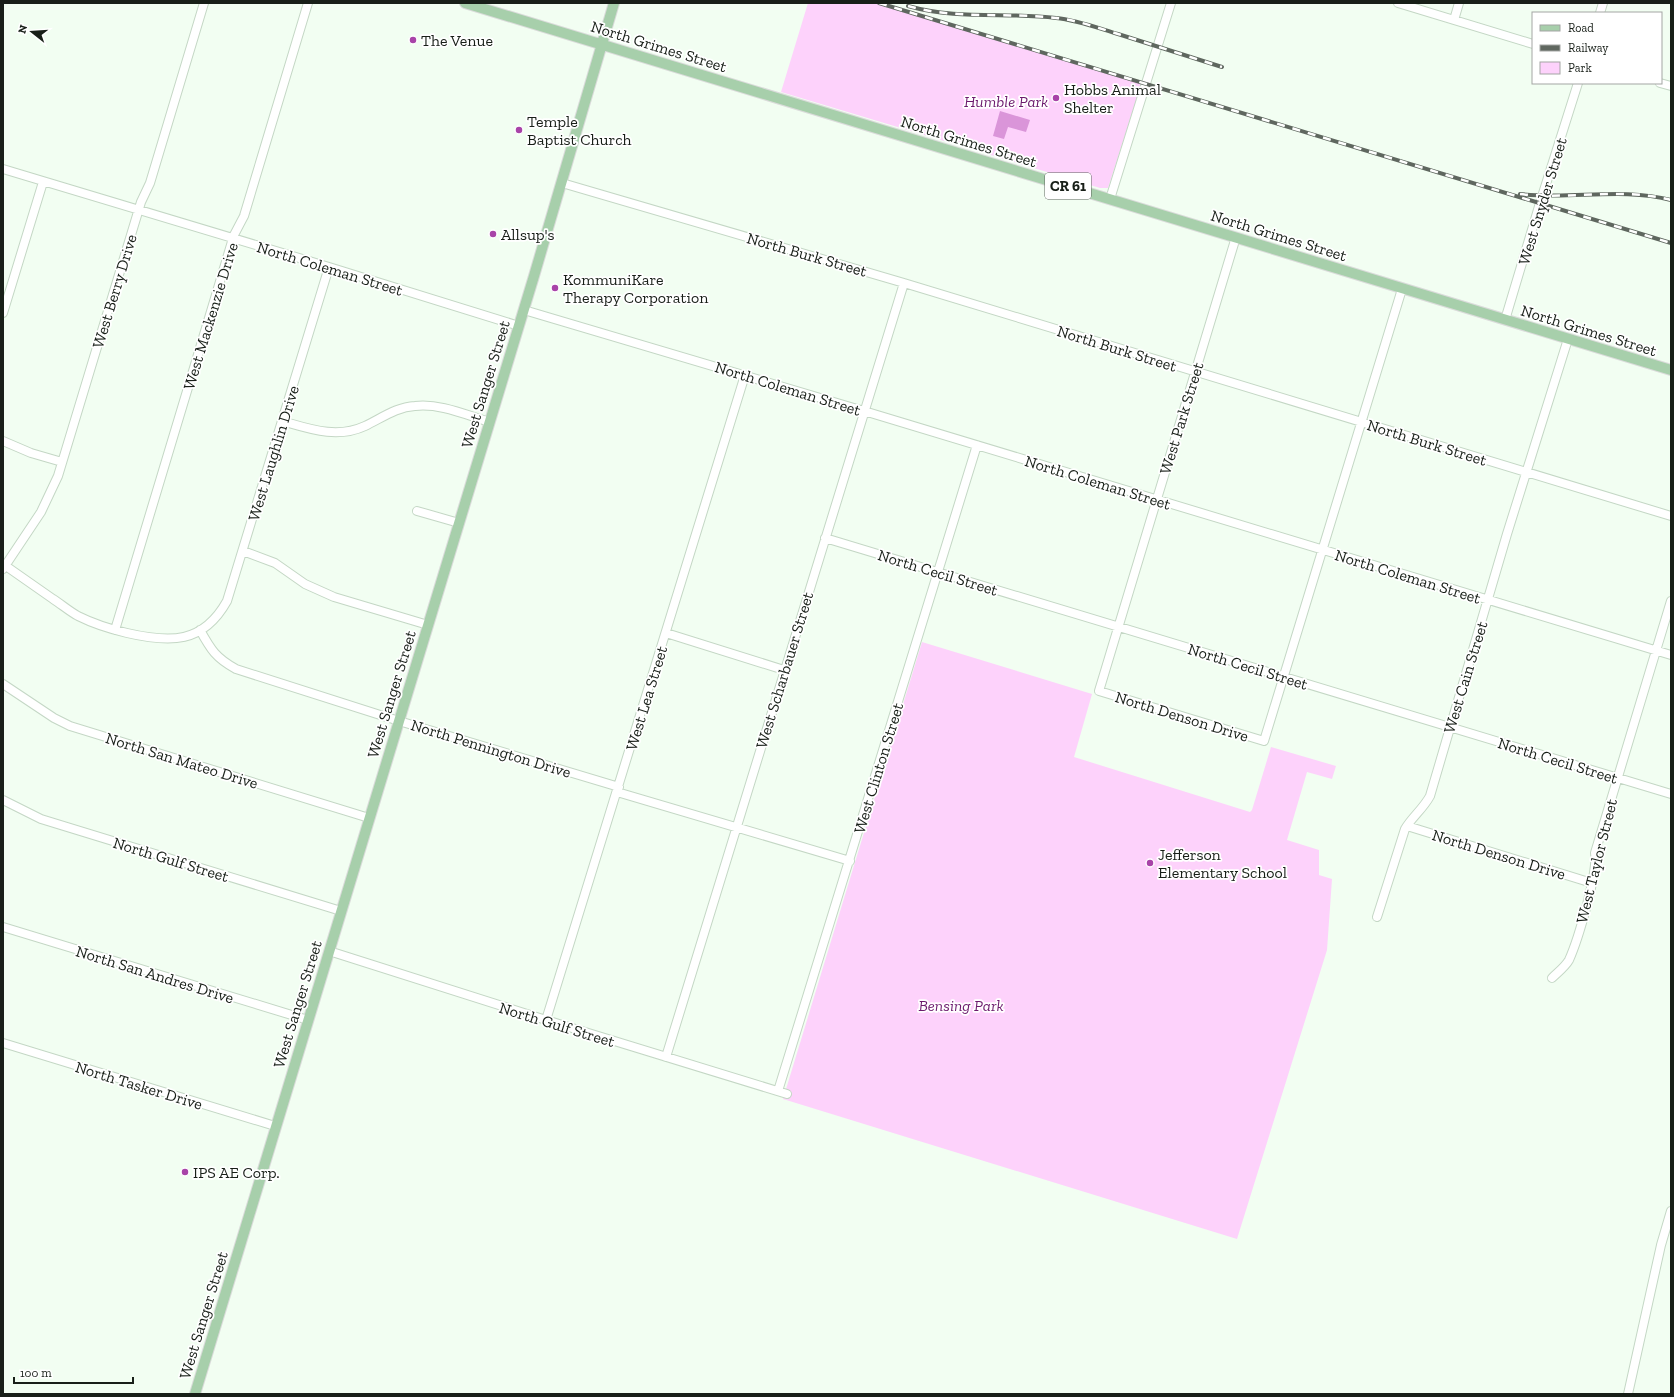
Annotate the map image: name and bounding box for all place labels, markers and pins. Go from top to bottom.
place label: The Venue [421,31,493,50]
marker: The Venue [408,35,418,45]
place label: Hobbs Animal Shelter [1064,80,1161,117]
marker: Hobbs Animal Shelter [1051,93,1061,103]
place label: Temple Baptist Church [527,112,632,149]
marker: Temple Baptist Church [514,125,524,135]
place label: Allsup's [501,225,555,244]
marker: Allsup's [488,229,498,239]
place label: KommuniKare Therapy Corporation [563,270,709,307]
marker: KommuniKare Therapy Corporation [550,283,560,293]
place label: Jefferson Elementary School [1158,845,1287,882]
marker: Jefferson Elementary School [1145,858,1155,868]
place label: IPS AE Corp. [193,1163,280,1182]
marker: IPS AE Corp. [180,1167,190,1177]

